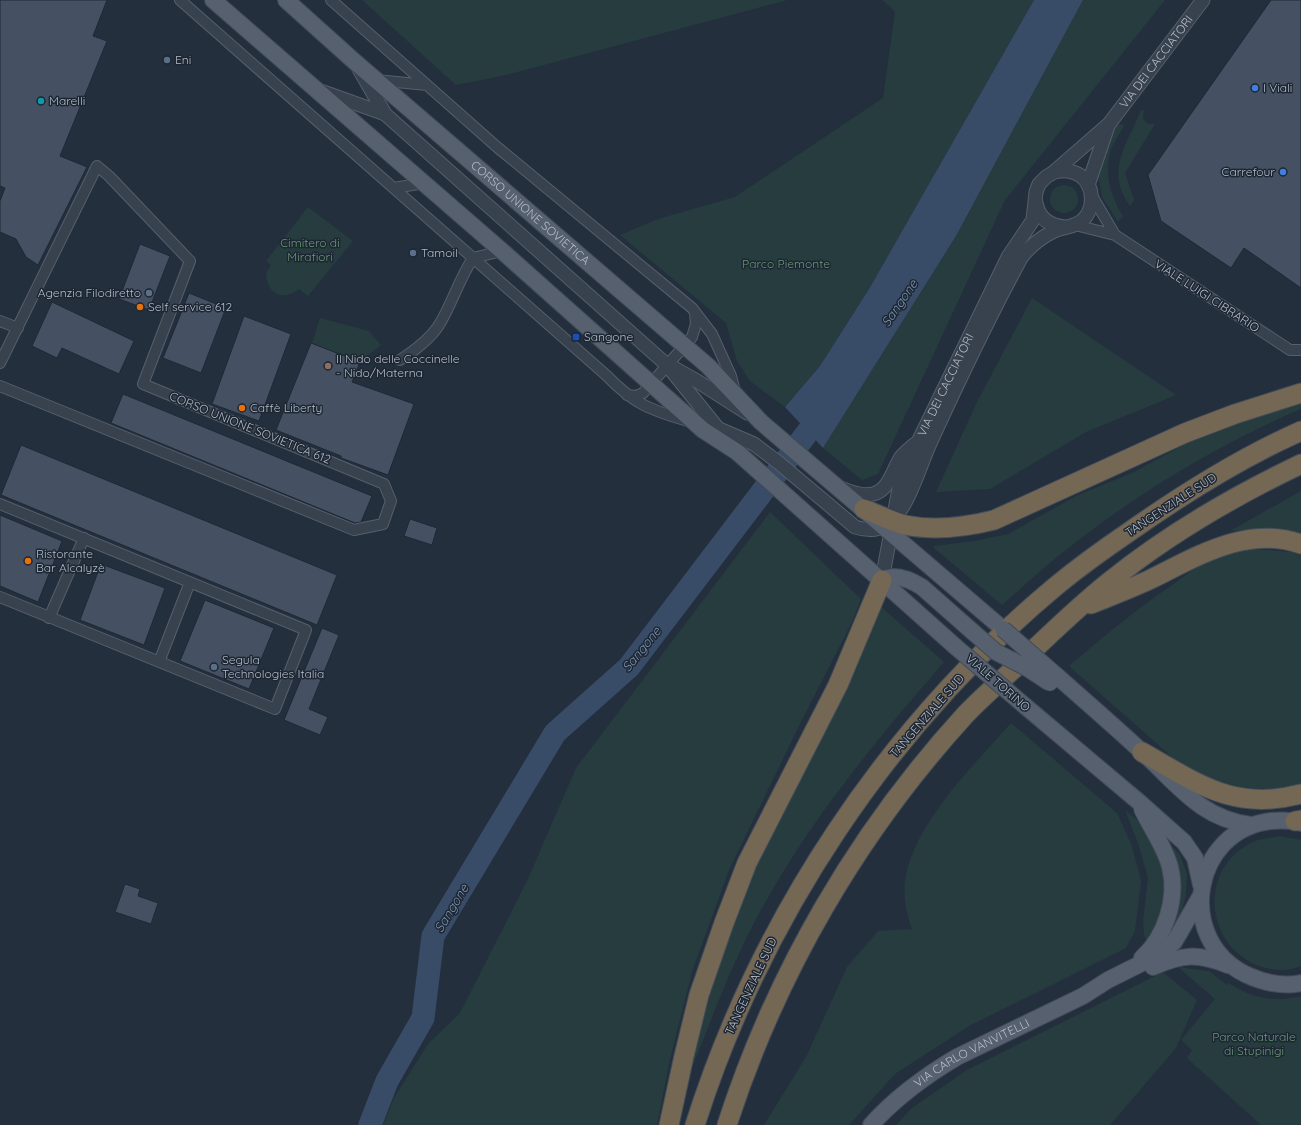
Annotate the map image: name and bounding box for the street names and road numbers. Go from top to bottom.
street label: VIA DEI CACCIATORI [1116,12,1196,111]
street label: CORSO UNIONE SOVIETICA [468,157,593,268]
street label: VIALE LUIGI CIBRARIO [1152,256,1263,335]
street label: VIA DEI CACCIATORI [914,331,977,439]
street label: CORSO UNIONE SOVIETICA 612 [167,388,333,467]
street label: TANGENZIALE SUD [1122,469,1220,540]
street label: VIALE TORINO [963,651,1034,715]
street label: TANGENZIALE SUD [886,670,967,761]
street label: TANGENZIALE SUD [721,934,780,1037]
street label: VIA CARLO VANVITELLI [911,1015,1032,1090]

